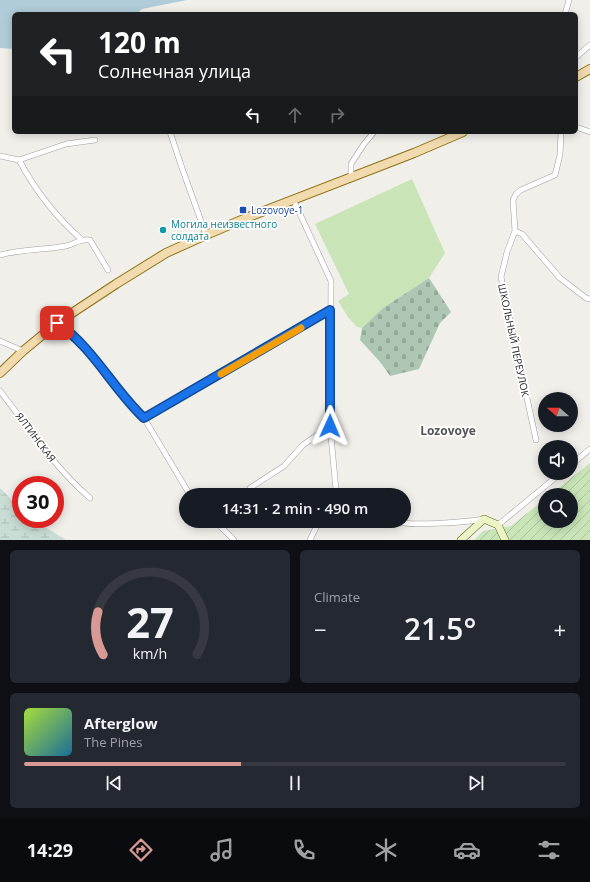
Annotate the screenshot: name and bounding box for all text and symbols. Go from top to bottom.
text: 120 m [98,23,181,61]
icon: left [32,28,84,80]
text: Солнечная улица [98,59,251,83]
icon: left [242,104,264,126]
icon: ahead [284,104,306,126]
icon: right [326,104,348,126]
place label: Lozovoye-1 [251,203,304,217]
marker: Lozovoye-1 [238,205,248,215]
place label: Могила неизвестного солдата [171,217,277,243]
marker: Могила неизвестного солдата [158,225,168,235]
street label: ШКОЛЬНЫЙ ПЕРЕУЛОК [495,282,533,399]
pin [40,306,74,340]
icon: arrive [46,312,68,334]
north arrow [538,392,578,432]
map controls [538,392,578,528]
position arrow [309,405,351,447]
street label: ЯЛТИНСКАЯ [13,409,59,465]
district label: Lozovoye [420,422,476,439]
button: sound [538,440,578,480]
speed limit sign: 30 [12,476,64,528]
button: search [538,488,578,528]
text: 14:31 · 2 min · 490 m [222,498,368,518]
text: Climate [314,588,360,606]
text: 27 [126,593,174,649]
text: 21.5° [404,608,476,649]
text: − [314,614,327,644]
text: + [553,614,566,644]
text: km/h [133,643,167,662]
text: Afterglow [84,713,158,733]
text: The Pines [84,733,142,751]
icon: previous [103,772,125,794]
icon: pause [284,772,306,794]
icon: next [465,772,487,794]
icon: directions [127,836,155,864]
icon: music [208,836,236,864]
icon: phone [290,836,318,864]
icon: climate [372,836,400,864]
icon: car [453,836,481,864]
icon: filters [535,836,563,864]
text: 14:29 [27,838,73,862]

